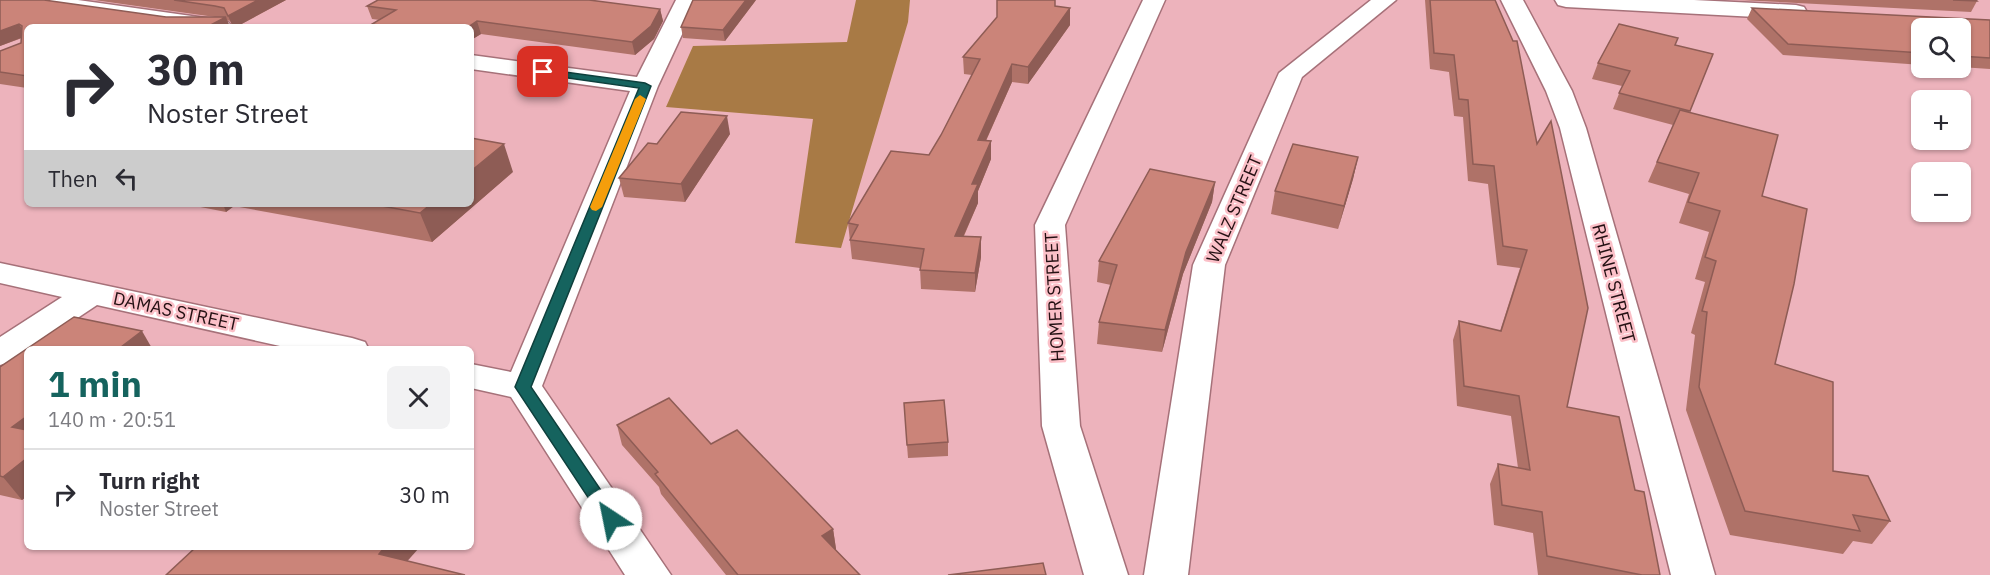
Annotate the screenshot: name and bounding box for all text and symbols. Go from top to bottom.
map controls [1911,18,1971,222]
button: search [1911,18,1971,78]
text: 30 m [147,42,245,97]
pin [517,46,568,97]
icon: right [48,48,126,126]
icon: arrive [526,55,559,88]
button: + [1911,90,1971,150]
text: Noster Street [147,95,309,130]
street label: WALZ STREET [1201,152,1267,266]
icon: left [110,162,143,195]
button: − [1911,162,1971,222]
text: Then [48,164,98,193]
street label: RHINE STREET [1587,221,1641,345]
street label: HOMER STREET [1039,232,1069,362]
street label: DAMAS STREET [111,286,241,336]
text: 1 min [48,360,142,407]
button: close [387,366,450,429]
text: 140 m · 20:51 [48,406,176,433]
text: Turn right [99,466,200,495]
icon: right [48,478,81,511]
text: 30 m [399,480,450,509]
position arrow [579,487,643,551]
text: Noster Street [99,495,219,522]

